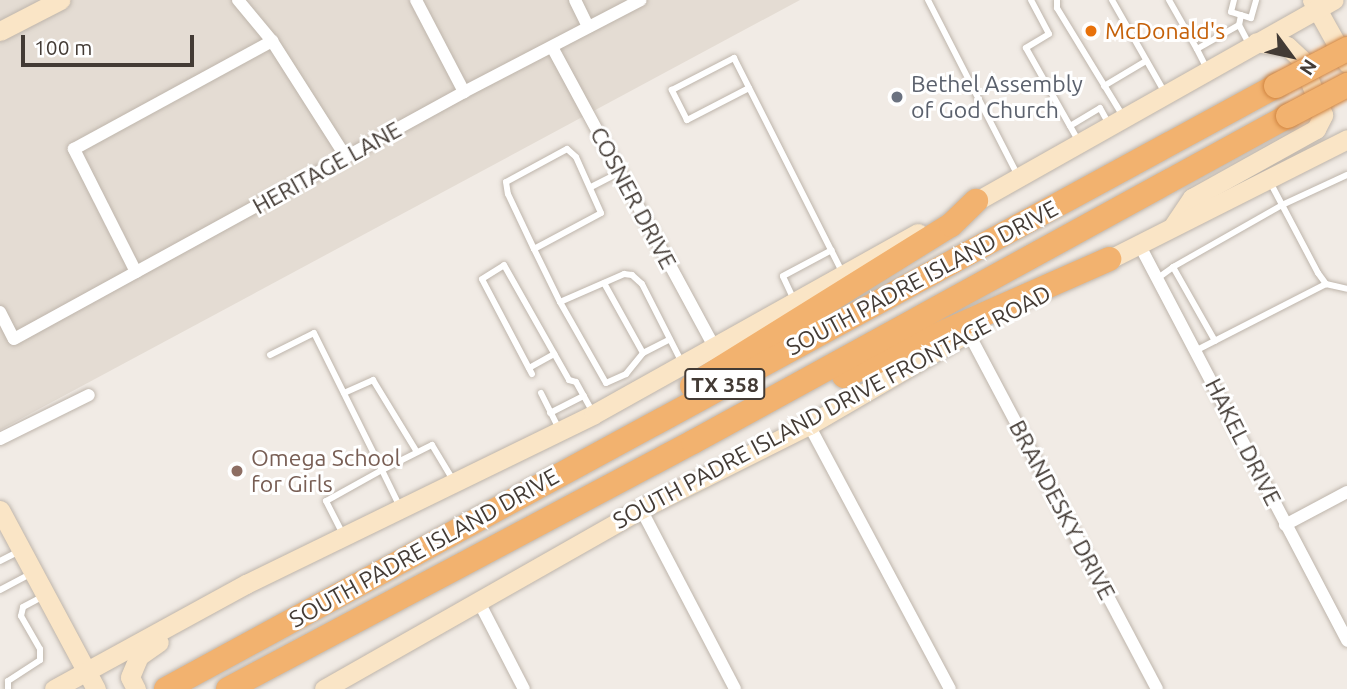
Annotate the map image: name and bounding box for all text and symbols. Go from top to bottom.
place label: McDonald's [1105,17,1225,45]
scale bar [24,21,198,65]
north arrow [1256,21,1326,91]
marker: McDonald's [1083,23,1099,39]
text: 100 m [34,35,92,59]
text: N [1296,55,1322,79]
place label: Bethel Assembly of God Church [911,70,1083,124]
marker: Bethel Assembly of God Church [889,89,905,105]
street label: HERITAGE LANE [248,116,406,220]
street label: COSNER DRIVE [584,122,682,274]
street label: SOUTH PADRE ISLAND DRIVE [782,195,1062,361]
street label: SOUTH PADRE ISLAND DRIVE FRONTAGE ROAD [608,279,1056,535]
road number: TX 358 [683,366,767,402]
street label: HAKEL DRIVE [1199,374,1287,510]
street label: BRANDESKY DRIVE [1003,416,1121,604]
place label: Omega School for Girls [251,444,401,498]
street label: SOUTH PADRE ISLAND DRIVE [285,462,563,634]
marker: Omega School for Girls [229,463,245,479]

